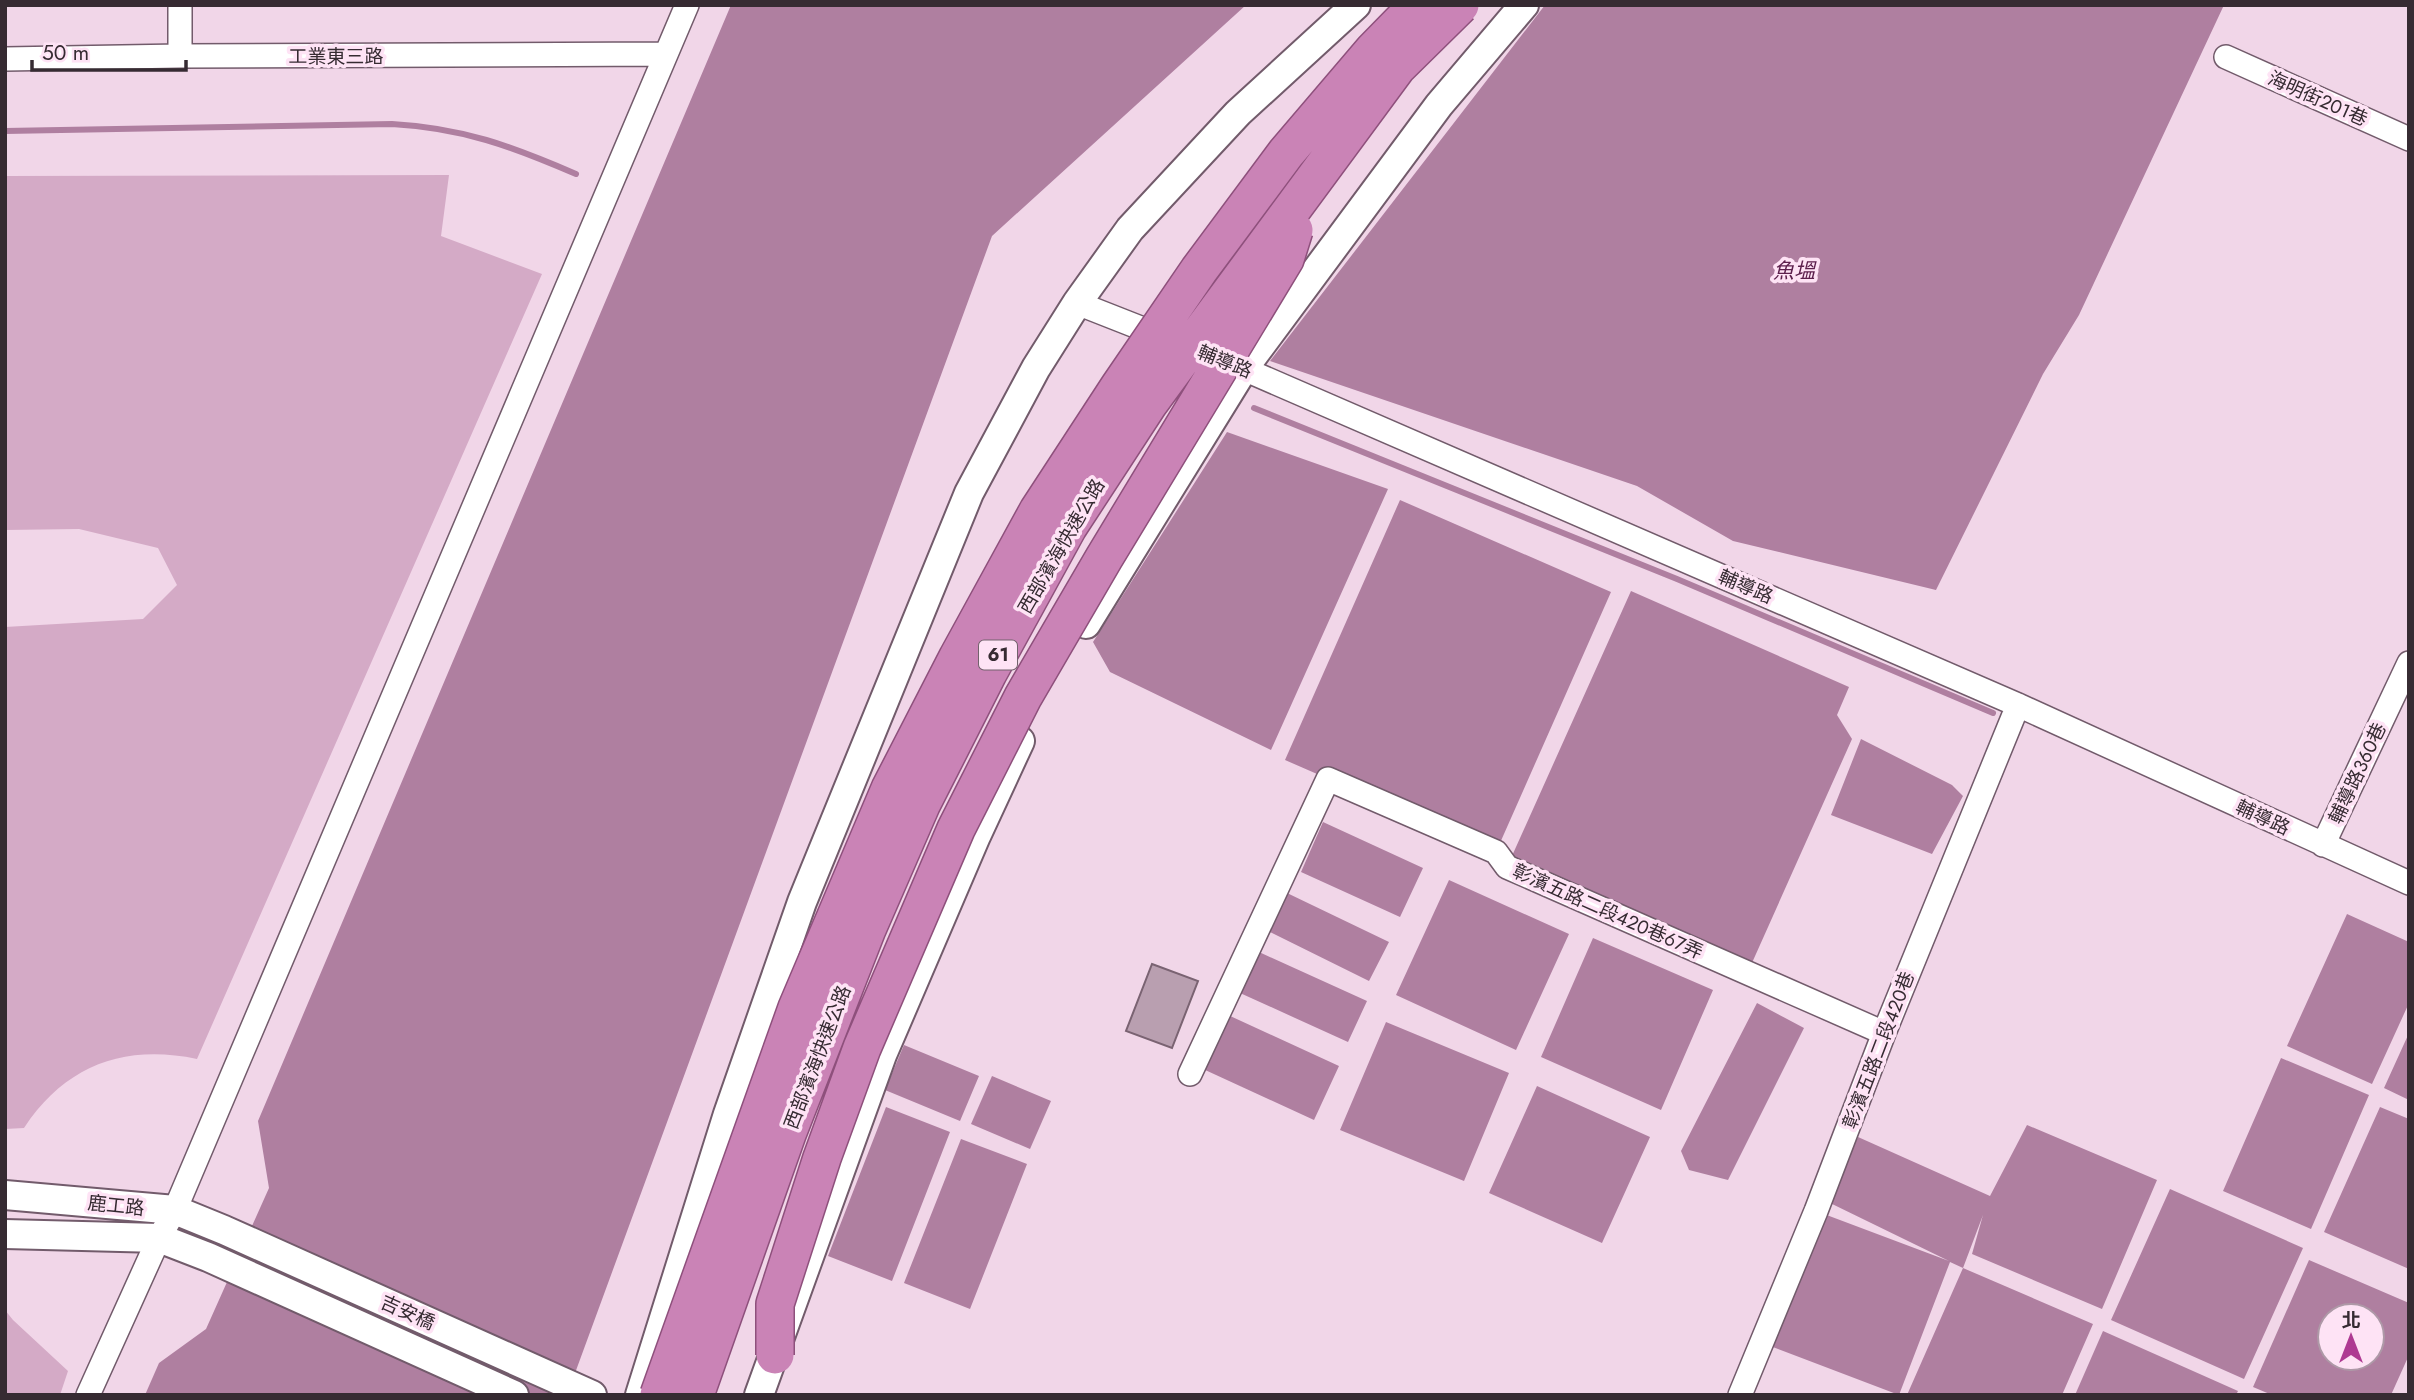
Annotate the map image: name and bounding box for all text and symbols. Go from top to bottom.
scale bar [32,28,186,72]
text: 50 m [42,38,89,68]
street label: 工業東三路 [288,43,384,70]
street label: 海明街201巷 [2264,64,2372,133]
water label: 魚塭 [1773,256,1817,286]
street label: 輔導路 [1193,338,1256,385]
street label: 西部濱海快速公路 [1012,474,1111,619]
street label: 輔導路 [1714,563,1777,610]
road number: 61 [979,640,1017,670]
street label: 輔導路360巷 [2322,718,2393,828]
street label: 輔導路 [2231,793,2294,842]
street label: 彰濱五路二段420巷67弄 [1508,857,1707,966]
street label: 彰濱五路二段420巷 [1836,968,1921,1133]
street label: 西部濱海快速公路 [778,981,857,1133]
street label: 鹿工路 [86,1189,146,1222]
street label: 吉安橋 [376,1289,439,1336]
north arrow [2316,1302,2386,1372]
text: 北 [2341,1307,2361,1334]

